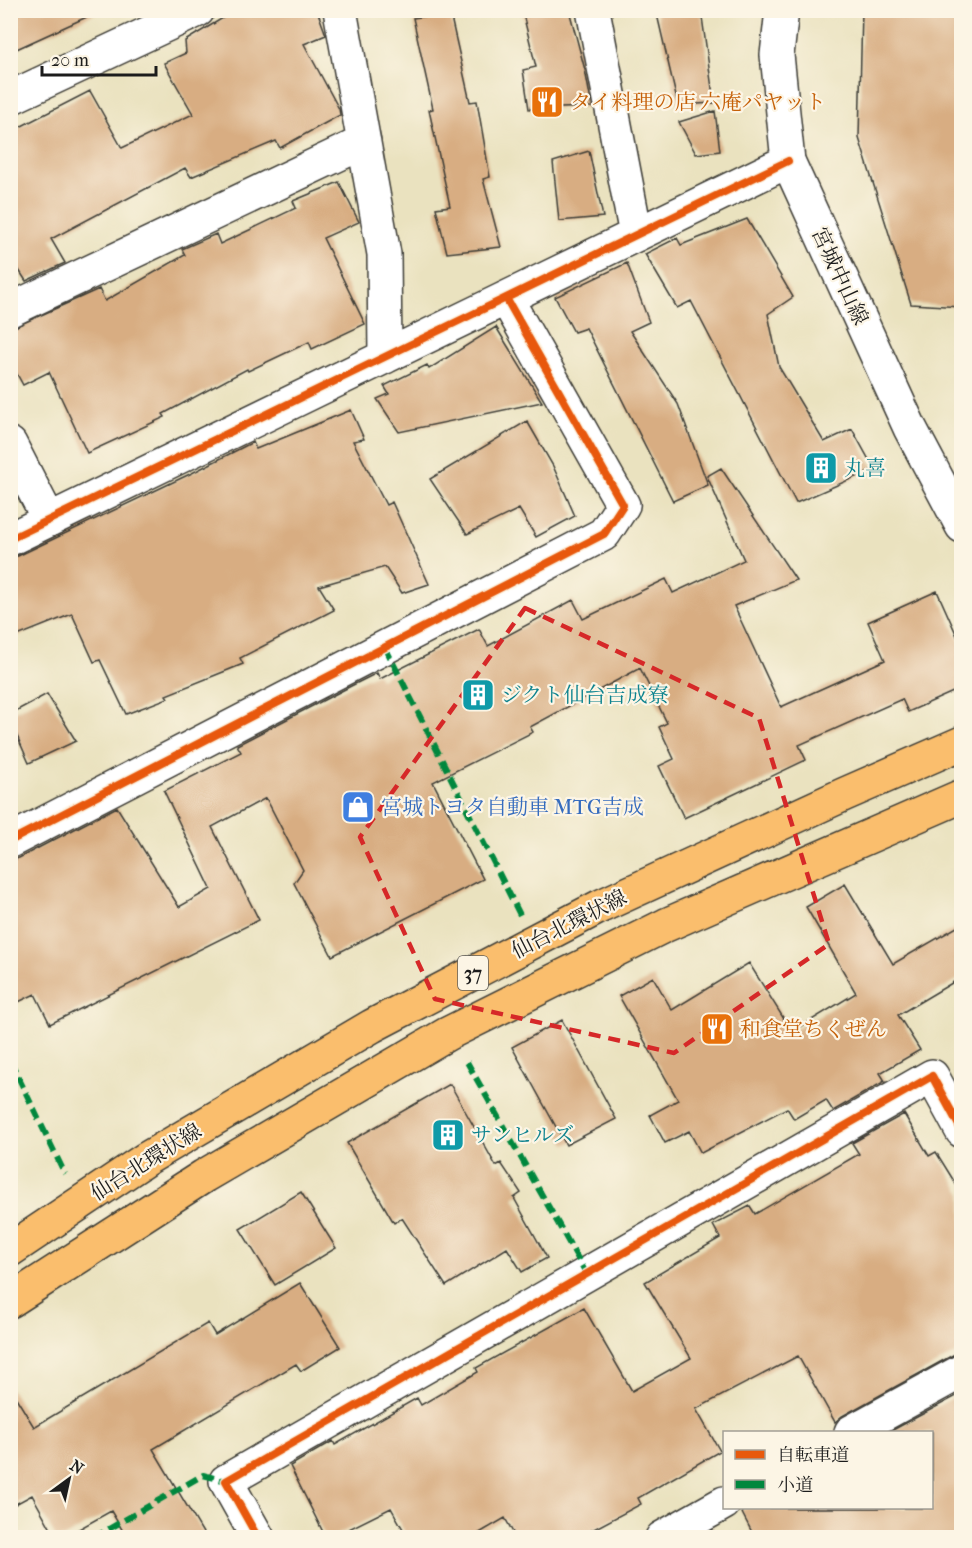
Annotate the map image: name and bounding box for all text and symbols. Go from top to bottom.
scale bar [42,39,156,77]
text: 20 m [51,50,89,71]
restaurant icon: タイ料理の店 六庵パヤット [529,84,565,120]
place label: タイ料理の店 六庵パヤット [570,90,826,114]
street label: 宮城中山線 [807,223,873,329]
building icon: 丸喜 [803,450,839,486]
place label: 丸喜 [844,456,886,480]
building icon: ジクト仙台吉成寮 [460,677,496,713]
place label: ジクト仙台吉成寮 [501,683,669,707]
shop icon: 宮城トヨタ自動車 MTG吉成 [340,789,376,825]
place label: 宮城トヨタ自動車 MTG吉成 [381,795,644,819]
street label: 仙台北環状線 [507,885,631,963]
road number: 37 [458,956,488,990]
restaurant icon: 和食堂ちくぜん [699,1011,735,1047]
place label: 和食堂ちくぜん [740,1017,887,1041]
building icon: サンヒルズ [430,1117,466,1153]
street label: 仙台北環状線 [86,1118,206,1206]
place label: サンヒルズ [471,1123,574,1147]
legend [723,1431,933,1509]
text: 自転車道 [777,1445,849,1466]
north arrow [39,1449,99,1509]
text: N [67,1456,88,1479]
text: 小道 [777,1475,813,1496]

